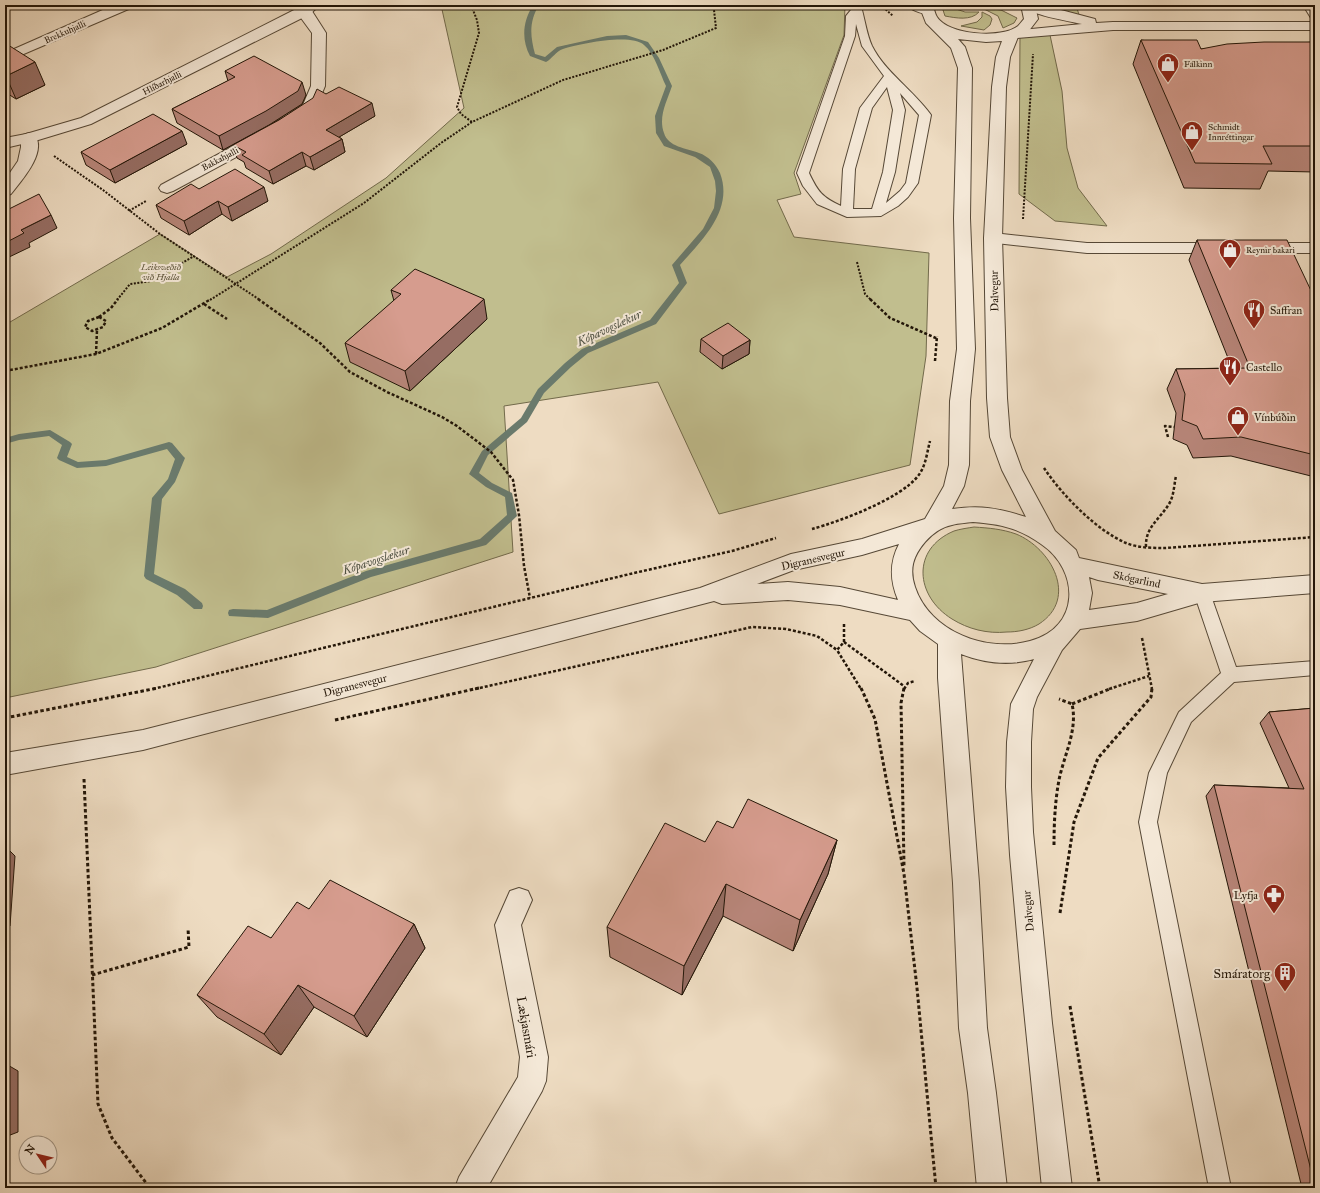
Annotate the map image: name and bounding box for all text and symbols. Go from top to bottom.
street label: Brekkuhjalli [42,17,88,46]
shop icon: Fálkinn [1155,51,1181,84]
place label: Fálkinn [1184,58,1212,69]
street label: Hlíðarhjalli [140,68,184,97]
shop icon: Schmidt Innréttingar [1179,119,1205,152]
place label: Schmidt Innréttingar [1208,121,1254,143]
street label: Bakkahjalli [199,144,241,173]
shop icon: Reynir bakari [1217,237,1243,270]
place label: Reynir bakari [1246,244,1295,255]
park label: Leiksvæðið við Hjalla [140,261,182,282]
street label: Dalvegur [988,269,1001,312]
restaurant icon: Saffran [1241,297,1267,330]
place label: Saffran [1270,304,1302,317]
water label: Kópavogslækur [574,307,645,350]
restaurant icon: Castello [1217,354,1243,387]
place label: Castello [1246,361,1283,374]
shop icon: Vínbúðin [1225,404,1251,437]
place label: Vínbúðin [1253,411,1296,424]
water label: Kópavogslækur [340,542,412,579]
street label: Digranesvegur [780,546,847,573]
street label: Skógarlind [1112,568,1162,591]
street label: Digranesvegur [322,671,389,700]
pharmacy icon: Lyfja [1261,882,1287,915]
street label: Dalvegur [1020,889,1037,932]
place label: Lyfja [1234,889,1258,902]
building icon: Smáratorg [1272,960,1298,993]
place label: Smáratorg [1214,966,1271,982]
street label: Lækjasmári [513,995,539,1060]
north arrow [18,1135,58,1175]
text: N [22,1141,39,1157]

